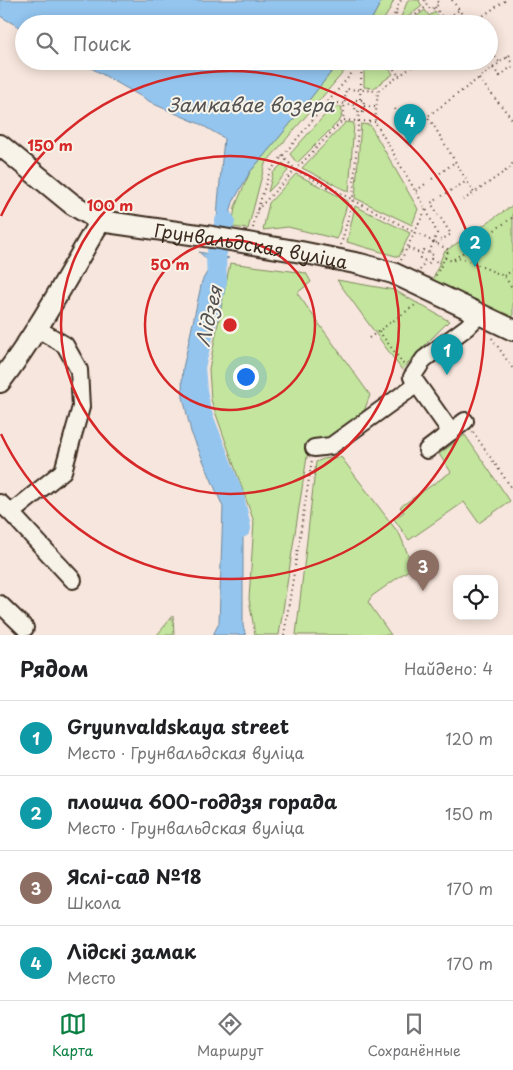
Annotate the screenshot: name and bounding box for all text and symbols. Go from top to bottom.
search box [15,15,498,70]
icon: search [33,29,61,57]
text: Поиск [73,29,131,57]
water label: Замкавае возера [168,90,336,118]
pin: 4 [394,104,426,145]
text: 150 m [27,133,73,156]
text: 100 m [87,193,133,216]
street label: Грунвальдская вуліца [153,215,350,275]
pin: 2 [459,226,491,267]
text: 50 m [151,252,189,275]
water label: Лідзея [187,281,229,349]
centre of rings [221,316,239,334]
pin: 1 [431,334,463,375]
your location [233,364,259,390]
pin: 3 [407,550,439,591]
map controls [453,575,498,620]
button: locate [453,575,498,620]
text: Рядом [20,652,88,684]
text: Найдено: 4 [404,656,493,680]
text: Gryunvaldskaya street [67,712,289,740]
text: 1 [32,726,40,750]
text: 120 m [446,726,493,750]
text: Место · Грунвальдская вуліца [67,740,304,764]
text: плошча 600-годдзя горада [67,787,337,815]
text: 2 [30,801,42,825]
text: 150 m [445,801,493,825]
text: Место · Грунвальдская вуліца [67,815,304,839]
text: Яслі-сад №18 [67,862,202,890]
text: 3 [31,876,41,900]
text: 170 m [447,876,493,900]
text: Школа [67,890,121,914]
text: Лідскі замак [67,937,196,965]
text: 4 [31,951,41,975]
text: 170 m [447,951,493,975]
text: Место [67,965,116,989]
tab: Карта [52,1010,93,1061]
tab: Маршрут [197,1010,263,1061]
tab: Сохранённые [367,1010,461,1061]

